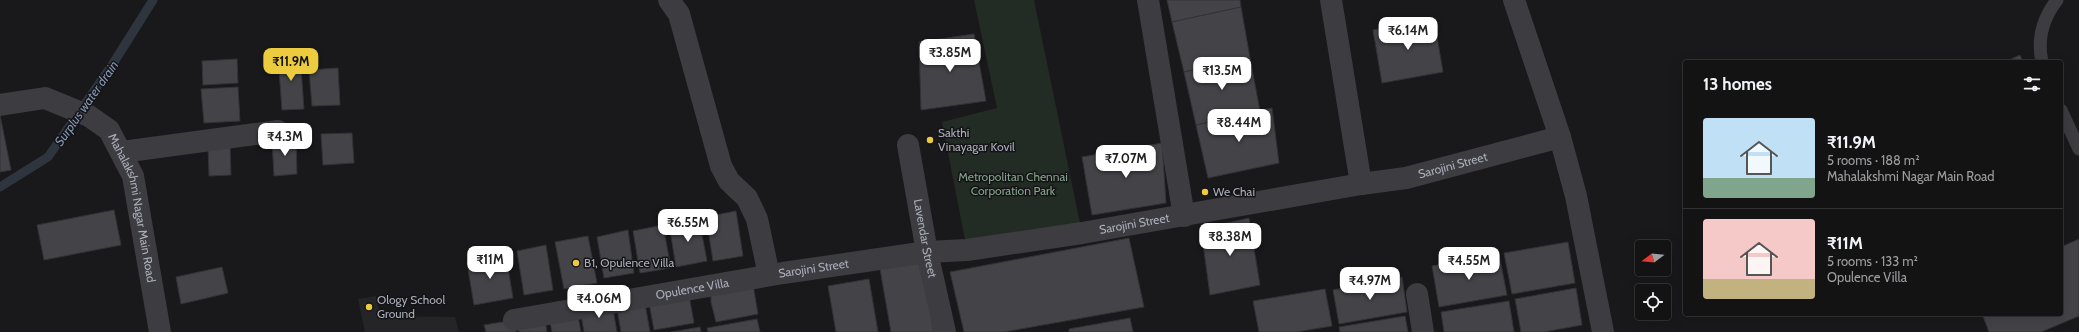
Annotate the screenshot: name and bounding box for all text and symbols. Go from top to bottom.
pin: ₹6.14M [1375,17,1441,51]
text: ₹6.14M [1388,22,1428,38]
pin: ₹3.85M [917,39,983,73]
text: ₹3.85M [929,44,971,60]
pin: ₹11.9M [258,48,324,82]
text: ₹11.9M [272,53,310,69]
water label: Surplus water drain [51,57,121,149]
pin: ₹13.5M [1189,57,1255,91]
text: ₹13.5M [1202,62,1242,78]
icon: filters [2021,73,2043,95]
text: 13 homes [1703,74,1772,94]
pin: ₹8.44M [1206,109,1272,143]
text: ₹8.44M [1217,114,1261,130]
pin: ₹4.3M [257,123,313,157]
place label: Sakthi Vinayagar Kovil [938,125,1015,154]
text: ₹4.3M [267,128,303,144]
street label: Mahalakshmi Nagar Main Road [105,131,159,284]
text: ₹11.9M [1827,132,1876,152]
icon: home [1735,134,1783,182]
marker: Sakthi Vinayagar Kovil [925,135,935,145]
pin: ₹7.07M [1093,145,1159,179]
street label: Sarojini Street [1416,149,1489,181]
text: ₹7.07M [1105,150,1147,166]
text: 5 rooms · 188 m² [1827,152,1920,168]
text: Mahalakshmi Nagar Main Road [1827,168,1995,184]
park label: Metropolitan Chennai Corporation Park [958,169,1068,198]
place label: We Chai [1213,184,1255,199]
marker: We Chai [1200,187,1210,197]
street label: Lavendar Street [911,198,941,279]
pin: ₹6.55M [655,209,721,243]
street label: Sarojini Street [1098,210,1170,237]
text: ₹6.55M [667,214,709,230]
pin: ₹8.38M [1197,223,1263,257]
text: ₹8.38M [1208,228,1252,244]
text: ₹11M [1827,233,1863,253]
icon: home [1735,235,1783,283]
north arrow [1635,240,1671,276]
map controls [1635,240,1671,320]
pin: ₹11M [466,246,514,280]
pin: ₹4.55M [1436,247,1502,281]
text: ₹11M [476,251,504,267]
text: ₹4.55M [1448,252,1490,268]
text: 5 rooms · 133 m² [1827,253,1918,269]
place label: B1, Opulence Villa [584,255,674,270]
street label: Sarojini Street [777,256,850,281]
marker: B1, Opulence Villa [571,258,581,268]
pin: ₹4.97M [1337,267,1403,301]
text: Opulence Villa [1827,269,1907,285]
text: ₹4.97M [1349,272,1391,288]
street label: Opulence Villa [655,275,730,302]
button: locate [1635,284,1671,320]
pin: ₹4.06M [566,285,632,319]
text: ₹4.06M [576,290,622,306]
place label: Ology School Ground [377,292,445,321]
marker: Ology School Ground [364,302,374,312]

